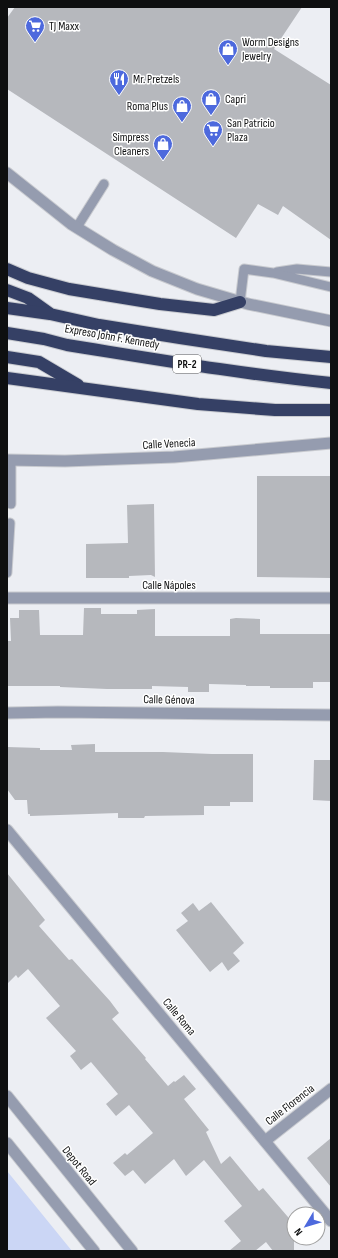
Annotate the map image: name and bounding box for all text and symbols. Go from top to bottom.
supermarket icon: TJ Maxx [24,15,46,43]
place label: TJ Maxx [49,19,79,34]
place label: Worm Designs Jewelry [241,35,299,64]
shop icon: Worm Designs Jewelry [217,38,239,66]
restaurant icon: Mr. Pretzels [108,68,130,96]
place label: Mr. Pretzels [133,72,179,87]
shop icon: Capri [200,88,222,116]
place label: Capri [225,92,246,107]
shop icon: Roma Plus [171,95,193,123]
place label: Roma Plus [127,99,168,114]
place label: San Patricio Plaza [227,116,275,145]
supermarket icon: San Patricio Plaza [202,119,224,147]
place label: Simpress Cleaners [112,130,149,159]
shop icon: Simpress Cleaners [152,133,174,161]
street label: Expreso John F. Kennedy [63,321,161,353]
road number: PR-2 [173,355,201,373]
street label: Calle Venecia [142,435,196,453]
street label: Calle Nápoles [142,578,196,593]
street label: Calle Génova [143,692,195,708]
street label: Calle Roma [159,995,199,1039]
street label: Calle Florencia [262,1081,318,1129]
street label: Depot Road [59,1143,99,1189]
north arrow [286,1206,326,1246]
text: N [292,1225,305,1238]

